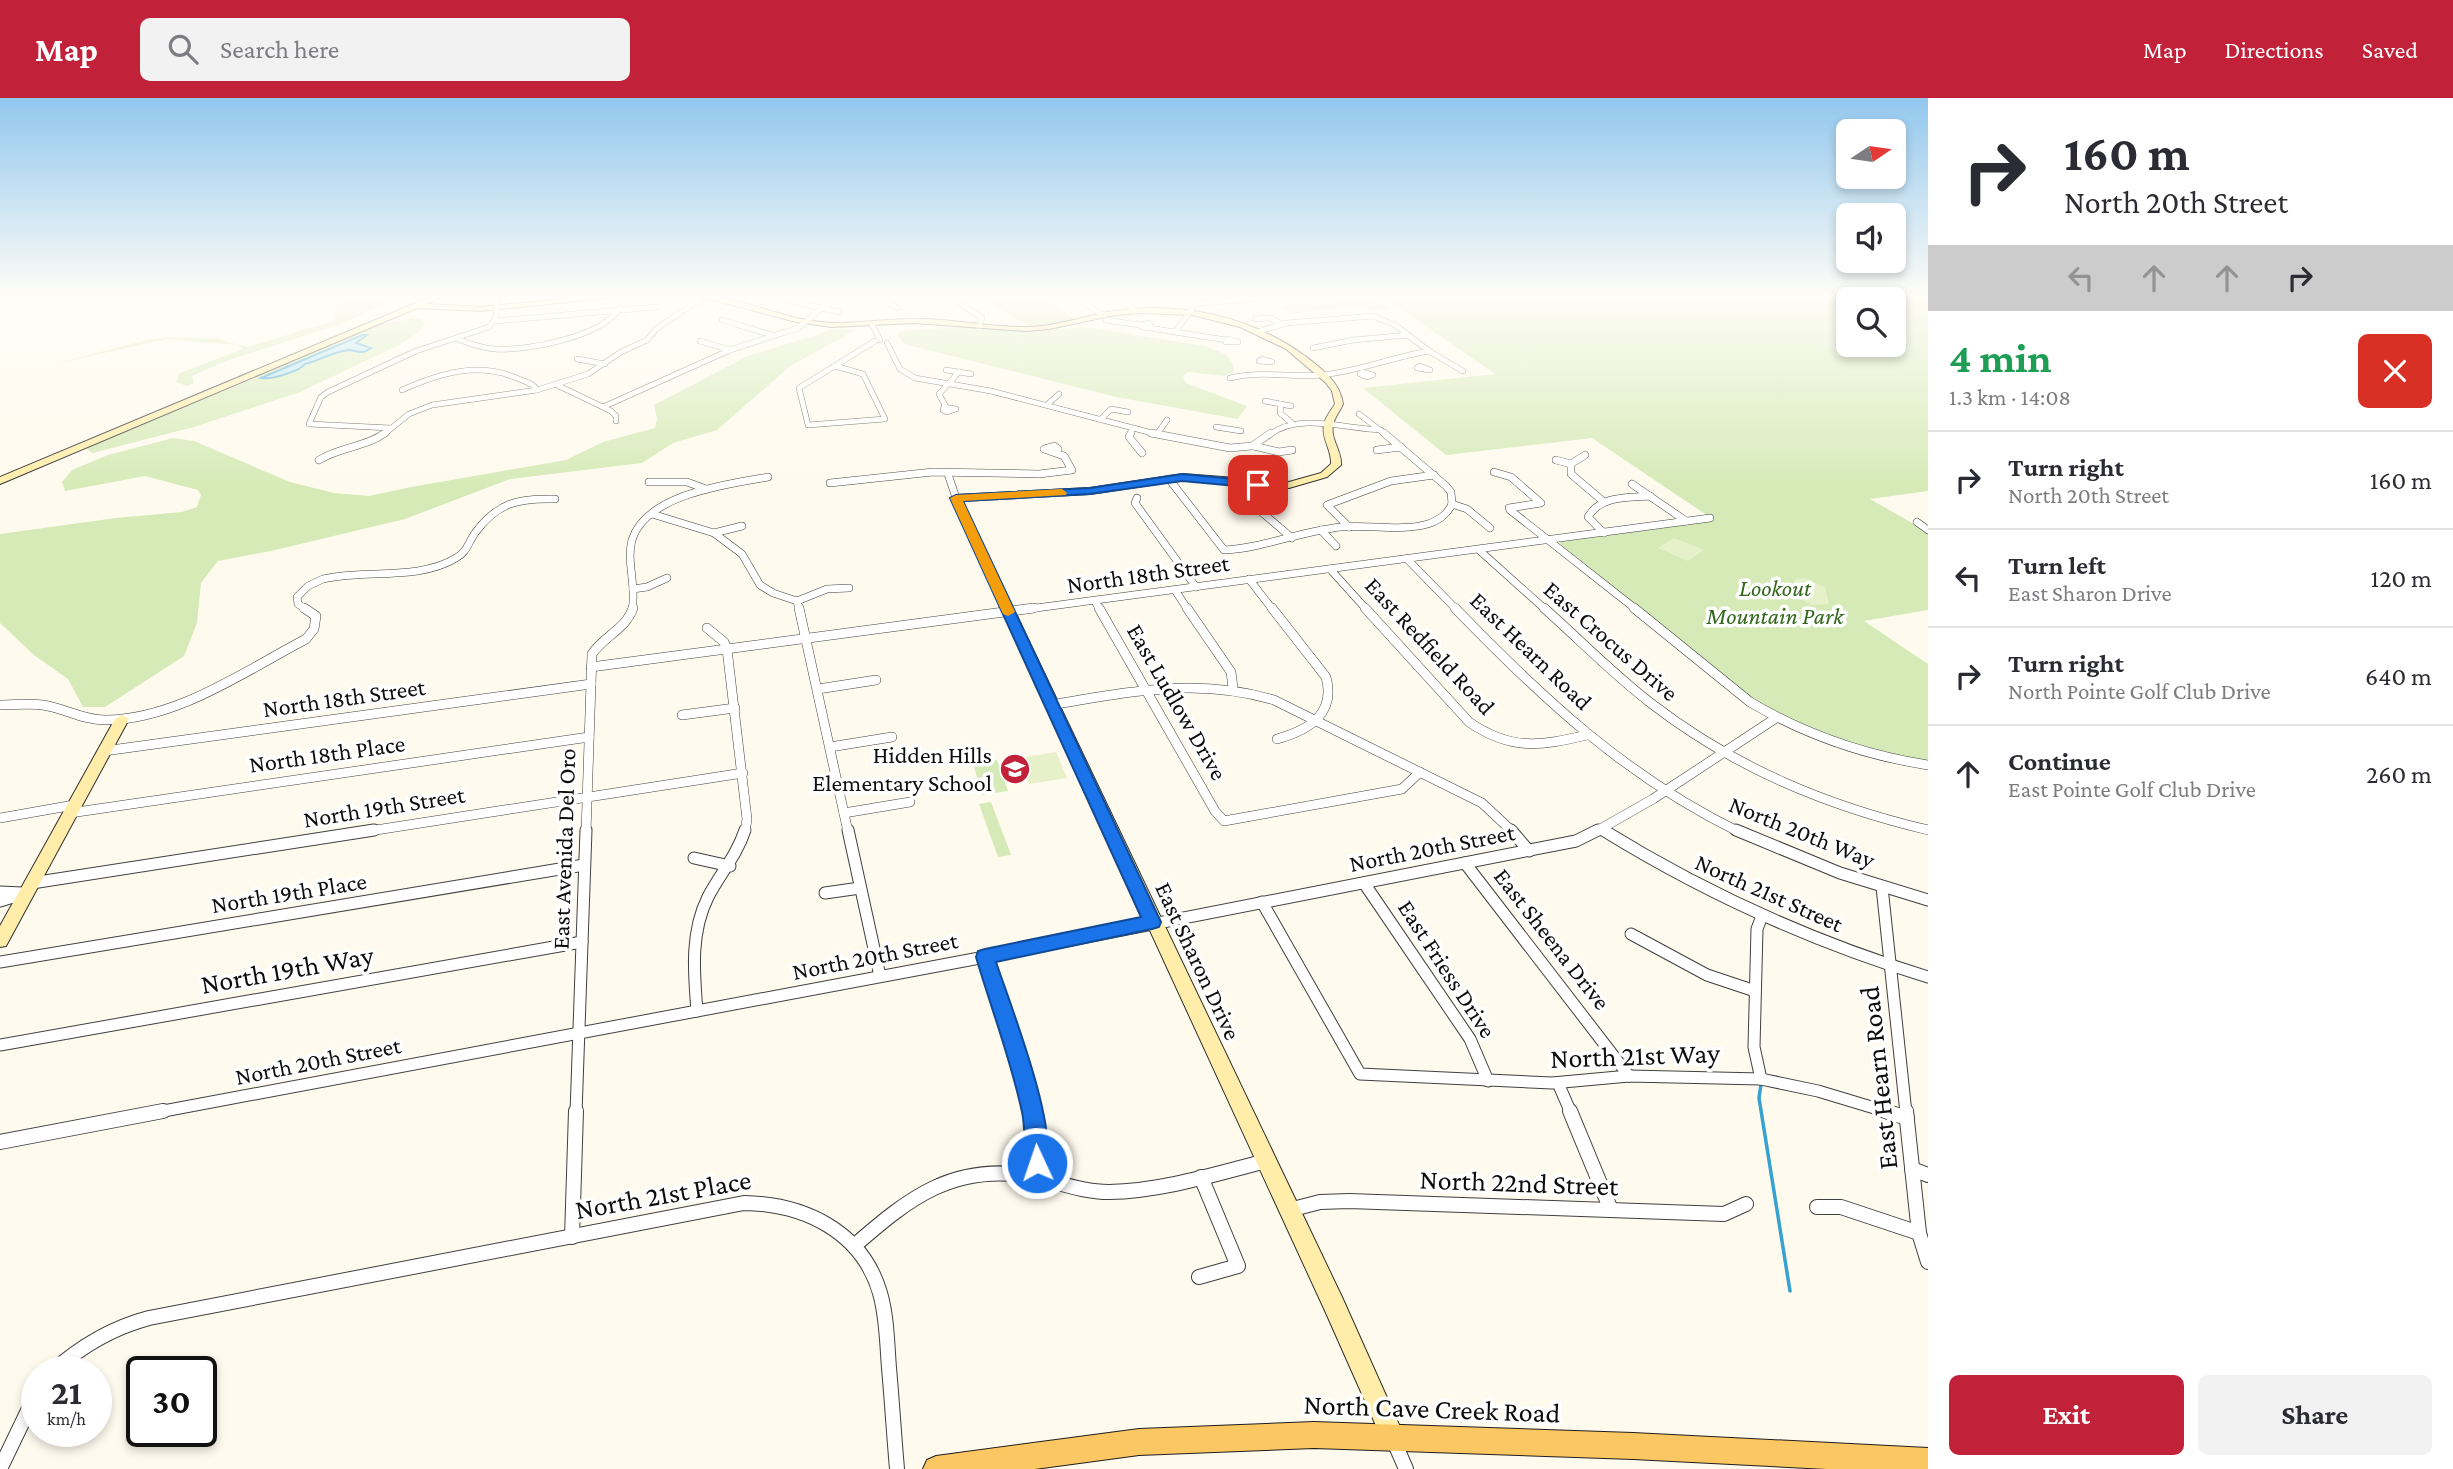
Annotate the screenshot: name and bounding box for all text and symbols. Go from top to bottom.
search box [140,18,630,81]
icon: search [164,30,202,68]
text: Map [35,31,98,68]
text: Search here [220,35,339,64]
text: Map [2143,36,2187,63]
text: Directions [2225,36,2324,63]
text: Saved [2362,36,2418,63]
north arrow [1836,119,1906,189]
map controls [1836,119,1906,357]
icon: right [1949,126,2040,217]
text: 160 m [2064,126,2190,181]
text: North 20th Street [2064,184,2288,220]
button: sound [1836,203,1906,273]
icon: left [2062,259,2100,297]
icon: ahead [2135,259,2173,297]
icon: ahead [2208,259,2246,297]
icon: right [2281,259,2319,297]
button: search [1836,287,1906,357]
text: 4 min [1949,334,2052,381]
button: close [2358,334,2432,408]
text: 1.3 km · 14:08 [1949,384,2071,410]
text: Turn right [2008,453,2124,482]
pin [1228,455,1288,515]
icon: right [1949,461,1987,499]
icon: arrive [1239,466,1277,504]
text: 160 m [2370,466,2432,495]
text: North 20th Street [2008,482,2169,508]
street label: North 18th Street [1065,549,1232,598]
text: Turn left [2008,551,2106,580]
icon: left [1949,559,1987,597]
text: 120 m [2371,564,2432,593]
street label: East Redfield Road [1360,571,1501,720]
park label: Lookout Mountain Park [1705,574,1845,629]
street label: East Crocus Drive [1539,575,1684,706]
text: East Sharon Drive [2008,580,2172,606]
street label: East Hearn Road [1465,586,1598,715]
street label: East Ludlow Drive [1122,619,1233,785]
text: Turn right [2008,649,2124,678]
icon: right [1949,657,1987,695]
text: 640 m [2365,662,2432,691]
street label: North 18th Street [261,673,428,722]
text: North Pointe Golf Club Drive [2008,678,2271,704]
street label: North 18th Place [247,729,407,778]
place label: Hidden Hills Elementary School [812,741,992,796]
text: Continue [2008,747,2111,776]
street label: East Avenida Del Oro [546,748,581,950]
school or university icon: Hidden Hills Elementary School [998,752,1032,786]
icon: ahead [1949,755,1987,793]
text: 260 m [2366,760,2432,789]
text: East Pointe Golf Club Drive [2008,776,2256,802]
street label: North 19th Street [301,780,468,833]
street label: North 20th Way [1725,790,1880,873]
street label: North 20th Street [1347,818,1518,877]
street label: North 21st Street [1691,848,1848,938]
street label: East Sheena Drive [1489,863,1616,1015]
street label: North 19th Place [209,867,368,918]
street label: East Sharon Drive [1150,878,1247,1044]
street label: East Friess Drive [1393,895,1502,1043]
street label: North 20th Street [790,926,961,985]
street label: North 19th Way [198,939,377,1000]
street label: East Hearn Road [1853,984,1904,1171]
street label: North 20th Street [233,1031,404,1090]
street label: North 21st Way [1550,1037,1722,1074]
position arrow [1000,1126,1074,1200]
street label: North 21st Place [573,1164,753,1225]
street label: North 22nd Street [1419,1164,1620,1201]
speed limit sign: 30 [126,1356,217,1447]
text: 21 [51,1373,82,1412]
button: Exit [1949,1375,2184,1455]
button: Share [2198,1375,2432,1455]
street label: North Cave Creek Road [1303,1389,1561,1428]
text: km/h [47,1409,86,1429]

